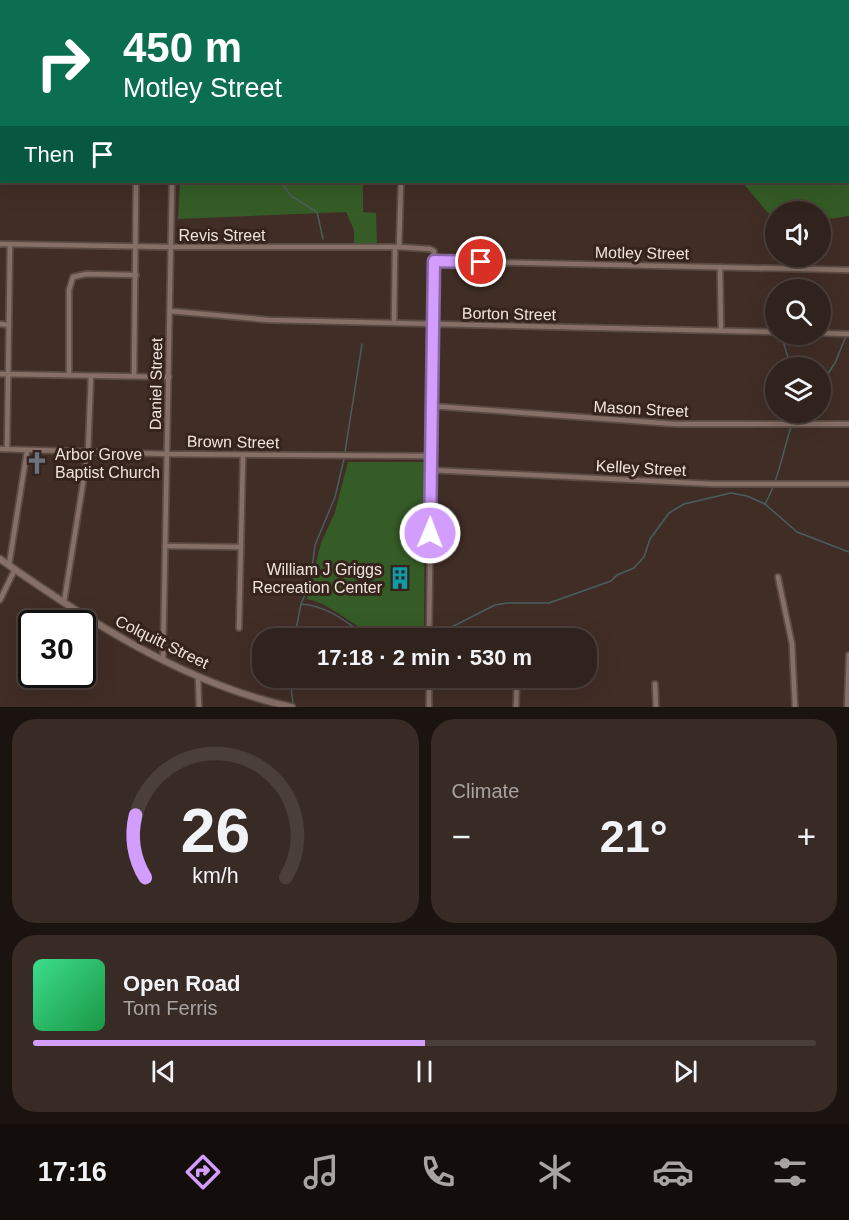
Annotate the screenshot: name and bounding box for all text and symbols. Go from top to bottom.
icon: right [24,24,102,102]
text: 450 m [123,24,242,71]
text: Motley Street [123,73,282,103]
icon: arrive [86,138,119,171]
text: Then [24,142,74,167]
map controls [765,201,831,423]
button: sound [765,201,831,267]
street label: Revis Street [178,227,266,244]
pin [455,236,506,287]
street label: Motley Street [595,244,690,262]
icon: arrive [464,245,497,278]
button: search [765,279,831,345]
street label: Borton Street [462,305,557,323]
street label: Daniel Street [147,337,165,430]
button: layers [765,357,831,423]
street label: Mason Street [593,398,690,420]
street label: Brown Street [187,433,280,451]
place label: Arbor Grove Baptist Church [55,446,160,481]
church icon: Arbor Grove Baptist Church [24,450,50,476]
street label: Kelley Street [595,457,687,479]
position arrow [398,501,462,565]
place label: William J Griggs Recreation Center [252,561,383,596]
building icon: William J Griggs Recreation Center [387,565,413,591]
speed limit sign: 30 [18,610,96,688]
street label: Colquitt Street [113,612,212,672]
text: 17:18 · 2 min · 530 m [317,645,532,670]
text: Climate [452,780,519,802]
text: 26 [181,796,250,865]
text: 21° [600,811,668,862]
text: − [452,818,471,855]
text: + [797,818,816,855]
text: km/h [192,864,238,888]
text: Open Road [123,971,240,996]
text: Tom Ferris [123,997,217,1019]
icon: previous [147,1055,180,1088]
icon: pause [408,1055,441,1088]
icon: next [669,1055,702,1088]
icon: directions [182,1151,224,1193]
icon: music [300,1151,342,1193]
icon: phone [417,1151,459,1193]
icon: climate [534,1151,576,1193]
icon: car [652,1151,694,1193]
icon: filters [769,1151,811,1193]
text: 17:16 [38,1157,107,1187]

